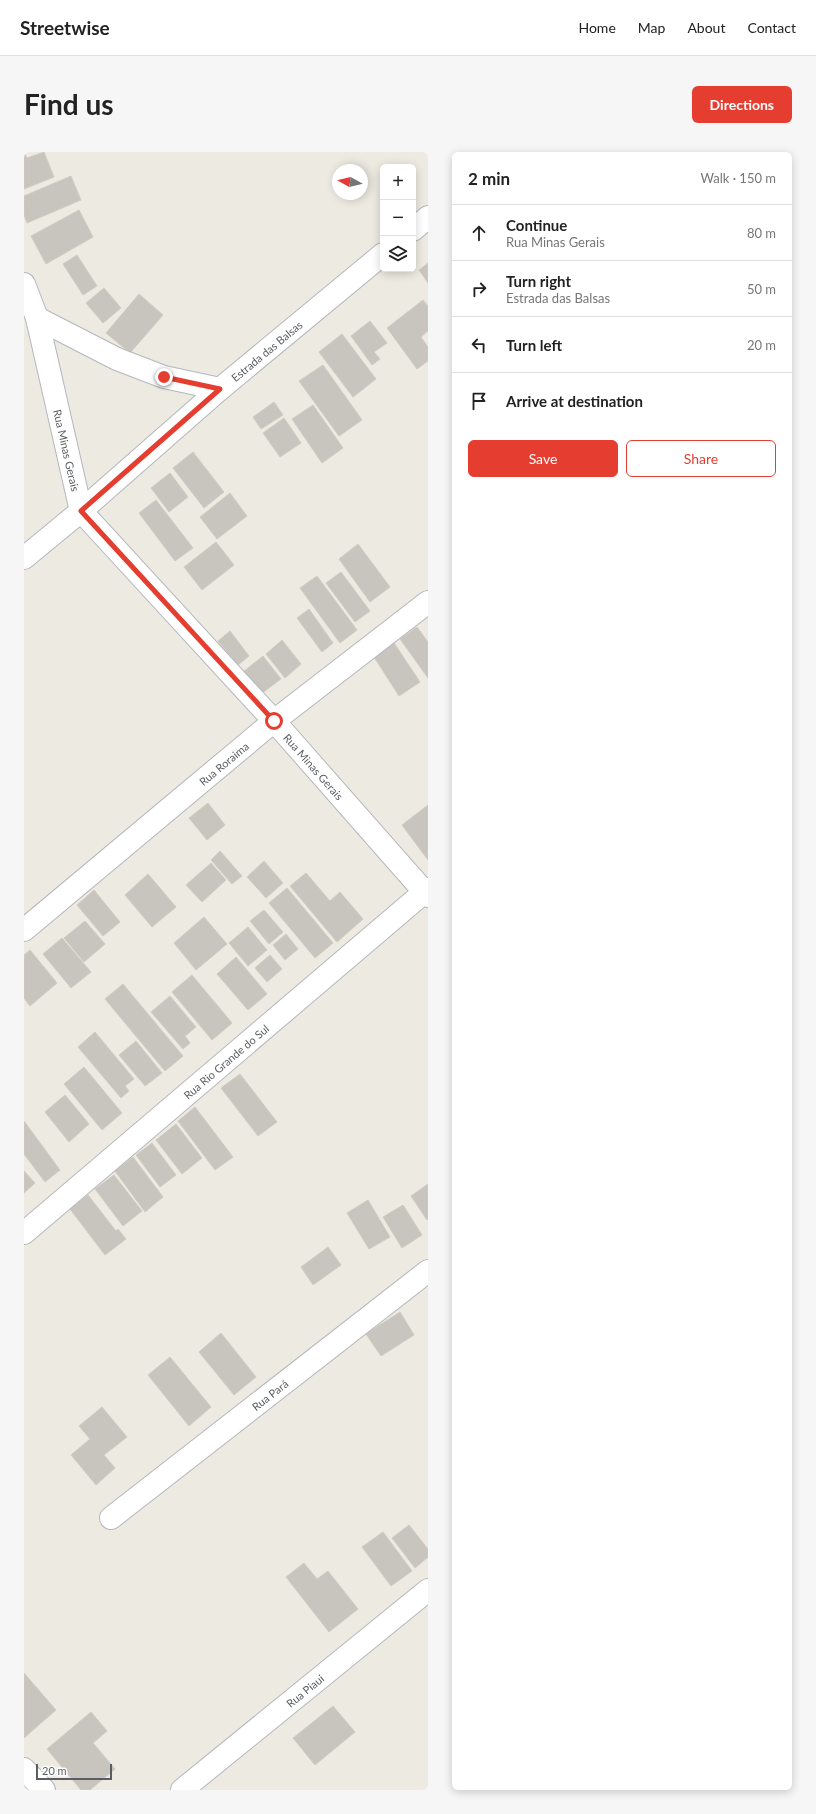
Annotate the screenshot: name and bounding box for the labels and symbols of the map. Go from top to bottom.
north arrow [332,164,368,200]
street label: Estrada das Balsas [228,317,305,384]
route end [155,368,173,386]
street label: Rua Minas Gerais [52,408,83,493]
route start [265,712,283,730]
street label: Rua Minas Gerais [281,731,347,802]
street label: Rua Roraima [196,739,251,788]
street label: Rua Rio Grande do Sul [181,1021,271,1101]
street label: Rua Pará [249,1376,290,1413]
street label: Rua Piaui [283,1671,326,1709]
scale bar [36,1762,112,1781]

